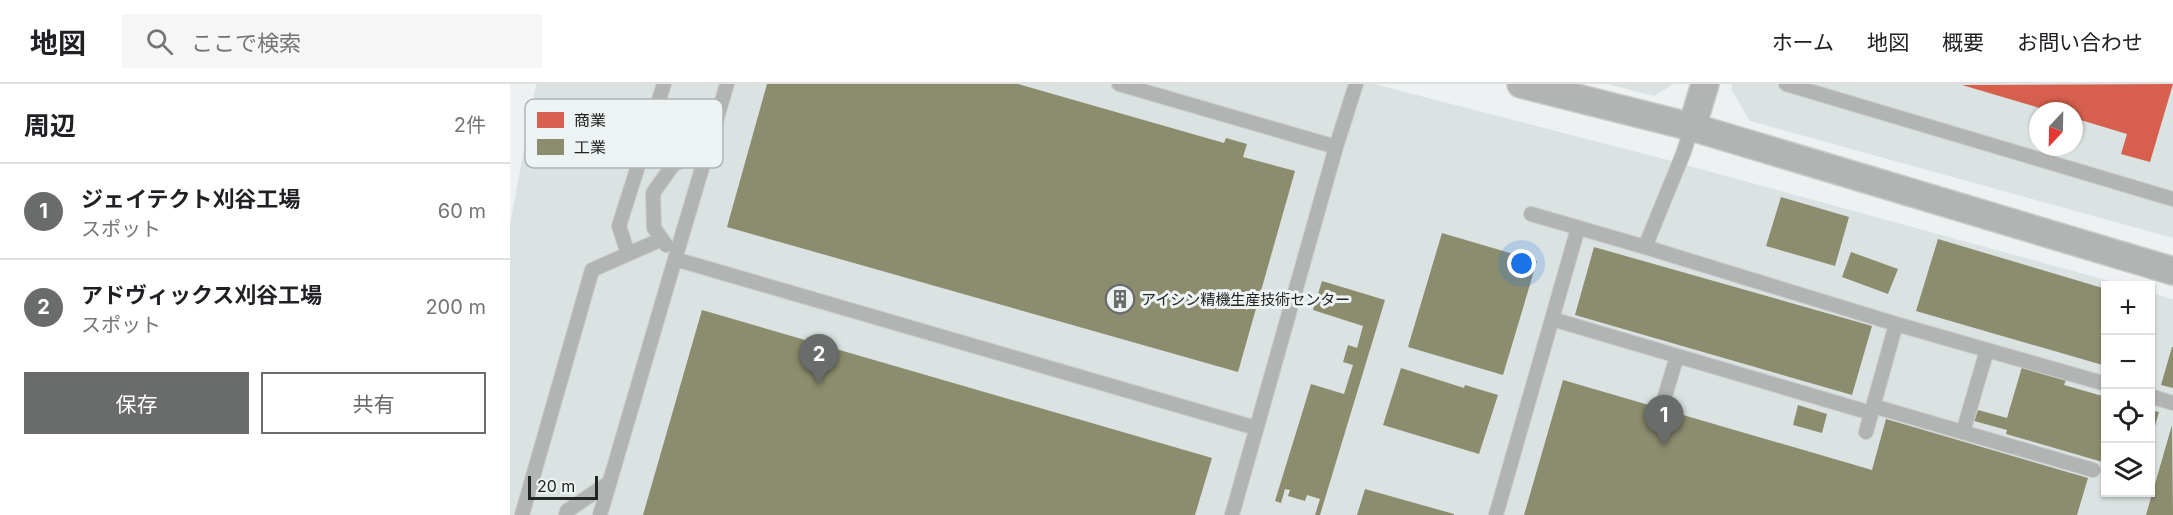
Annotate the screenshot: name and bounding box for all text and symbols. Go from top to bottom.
search box [122,14,542,68]
icon: search [143,25,176,58]
text: 地図 [30,26,86,60]
text: ここで検索 [191,30,301,56]
text: ホーム [1772,30,1834,55]
text: 地図 [1867,30,1909,55]
text: 概要 [1942,30,1984,55]
text: お問い合わせ [2017,30,2143,55]
legend [525,99,723,168]
north arrow [2029,102,2083,156]
text: 周辺 [24,110,76,141]
text: 商業 [574,110,606,130]
text: 2件 [454,113,486,137]
text: 工業 [574,137,606,157]
text: ジェイテクト刈谷工場 [81,186,301,212]
text: 1 [39,199,48,223]
text: 60 m [438,199,486,223]
text: スポット [81,217,161,241]
your location [1507,249,1536,278]
map controls [2101,281,2155,497]
button: + [2101,281,2155,335]
text: アドヴィックス刈谷工場 [81,282,322,308]
building icon: アイシン精機生産技術センター [1104,283,1136,315]
place label: アイシン精機生産技術センター [1141,290,1350,309]
text: 2 [37,295,50,319]
text: 200 m [425,295,486,319]
text: スポット [81,313,161,337]
pin: 2 [800,334,838,384]
button: − [2101,335,2155,389]
button: 保存 [24,372,249,434]
button: 共有 [261,372,486,434]
button: locate [2101,389,2155,443]
pin: 1 [1644,396,1684,445]
button: layers [2101,443,2155,497]
scale bar [528,473,598,500]
text: 20 m [537,476,575,496]

